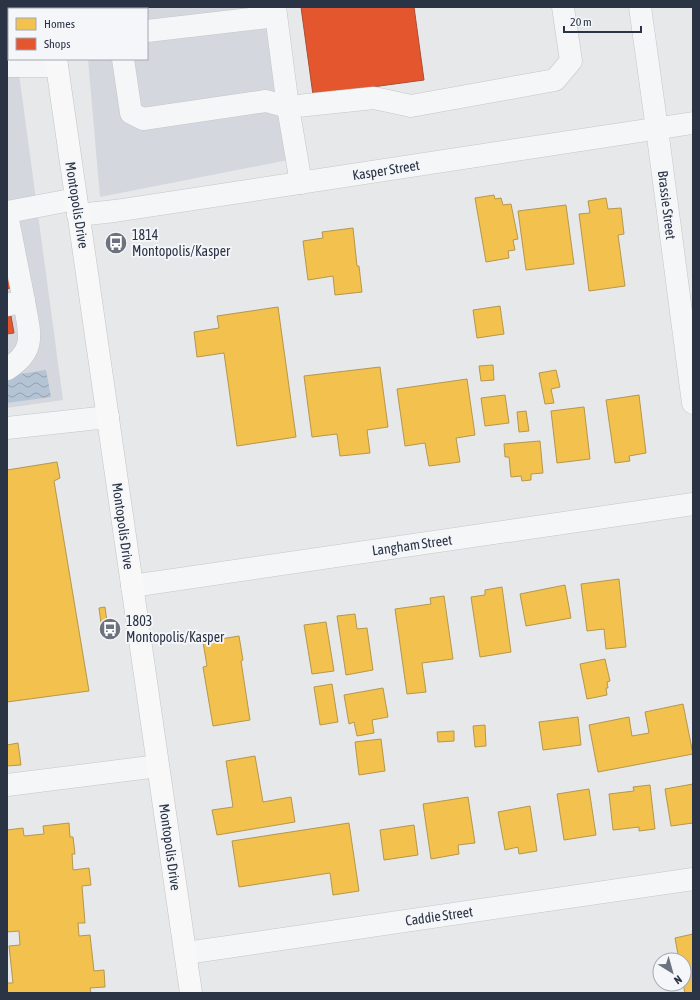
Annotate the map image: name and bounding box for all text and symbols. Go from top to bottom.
legend [8,8,148,60]
scale bar [564,8,641,34]
text: 20 m [570,15,592,29]
text: Homes [44,17,75,31]
text: Shops [44,37,70,51]
street label: Kasper Street [351,157,421,183]
street label: Montopolis Drive [62,161,92,249]
street label: Brassie Street [655,170,679,240]
place label: 1814 Montopolis/Kasper [132,227,231,259]
bus stop icon: 1814 Montopolis/Kasper [103,230,129,256]
street label: Montopolis Drive [109,482,137,570]
street label: Langham Street [371,531,453,559]
place label: 1803 Montopolis/Kasper [126,613,225,645]
bus stop icon: 1803 Montopolis/Kasper [97,616,123,642]
street label: Montopolis Drive [156,803,184,891]
street label: Caddie Street [404,903,474,929]
north arrow [652,952,692,992]
text: N [672,973,684,987]

